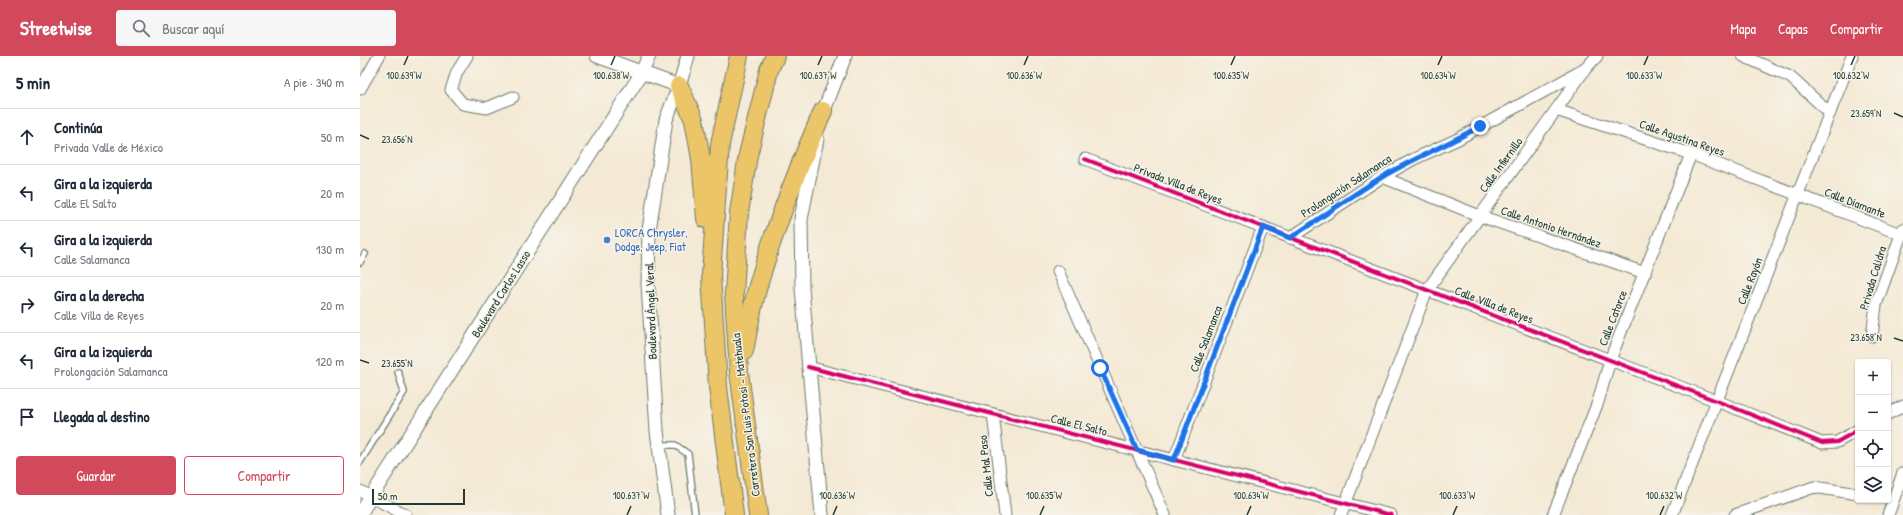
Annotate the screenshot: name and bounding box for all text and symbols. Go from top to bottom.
search box [116,10,396,46]
text: Streetwise [20,15,92,41]
icon: search [130,17,152,39]
text: Buscar aquí [162,18,225,39]
text: Mapa [1731,19,1756,38]
text: Capas [1778,19,1808,38]
text: Compartir [1830,19,1883,38]
text: 100.639°W [386,69,423,82]
text: 100.638°W [593,69,630,82]
text: 100.637°W [800,69,837,82]
text: 100.636°W [1006,69,1043,82]
text: 100.635°W [1213,69,1250,82]
text: 100.634°W [1420,69,1457,82]
text: 100.633°W [1626,69,1663,82]
text: 100.632°W [1833,69,1870,82]
text: 5 min [16,71,50,94]
text: A pie · 340 m [284,73,344,91]
text: 23.659°N [1851,107,1881,120]
street label: Calle Agustina Reyes [1637,115,1727,160]
text: Continúa [54,117,102,138]
route end [1471,117,1489,135]
icon: ahead [16,126,38,148]
text: 50 m [321,128,344,146]
text: 23.656°N [381,133,413,146]
street label: Calle Infiernillo [1475,133,1527,196]
text: Privada Valle de México [54,138,163,156]
street label: Prolongación Salamanca [1297,150,1395,221]
street label: Privada Villa de Reyes [1131,159,1225,208]
text: Gira a la izquierda [54,173,152,194]
icon: left [16,182,38,204]
street label: Calle Diamante [1822,183,1888,222]
text: 20 m [320,184,344,202]
text: Calle El Salto [54,194,116,212]
street label: Calle Antonio Hernández [1499,201,1604,252]
place label: LORCA Chrysler, Dodge, Jeep, Fiat [615,224,688,255]
text: Gira a la izquierda [54,229,152,250]
marker: LORCA Chrysler, Dodge, Jeep, Fiat [602,235,612,245]
icon: left [16,238,38,260]
text: 130 m [316,240,344,258]
street label: Privada Calidra [1855,244,1890,312]
street label: Boulevard Carlos Lasso [467,247,534,341]
text: Calle Salamanca [54,250,130,268]
street label: Calle Rayón [1733,255,1766,307]
street label: Boulevard Ángel Veral [640,262,661,360]
street label: Calle Villa de Reyes [1452,282,1536,327]
text: Gira a la derecha [54,285,144,306]
street label: Calle Catorce [1594,287,1631,348]
icon: right [16,294,38,316]
text: 20 m [320,296,344,314]
street label: Calle Salamanca [1185,303,1226,374]
text: Calle Villa de Reyes [54,306,144,324]
text: 23.658°N [1850,331,1882,344]
street label: Carretera San Luis Potosi - Matehuala [727,332,764,498]
text: Gira a la izquierda [54,341,152,362]
icon: left [16,350,38,372]
text: 120 m [316,352,344,370]
text: 23.655°N [381,357,413,370]
route start [1091,359,1109,377]
map controls [1855,359,1891,503]
button: + [1855,359,1891,395]
text: Prolongación Salamanca [54,362,168,380]
button: − [1855,395,1891,431]
icon: arrive [16,406,38,428]
text: Llegada al destino [54,406,150,427]
street label: Calle El Salto [1049,409,1109,440]
button: locate [1855,431,1891,467]
street label: Calle Mal Paso [974,434,997,498]
button: Guardar [16,456,176,495]
button: Compartir [184,456,344,495]
button: layers [1855,467,1891,503]
scale bar [372,487,465,506]
text: 50 m [378,489,398,503]
text: 100.637°W [613,489,650,502]
text: 100.636°W [819,489,856,502]
text: 100.635°W [1026,489,1063,502]
text: 100.634°W [1233,489,1270,502]
text: 100.633°W [1439,489,1476,502]
text: 100.632°W [1646,489,1683,502]

